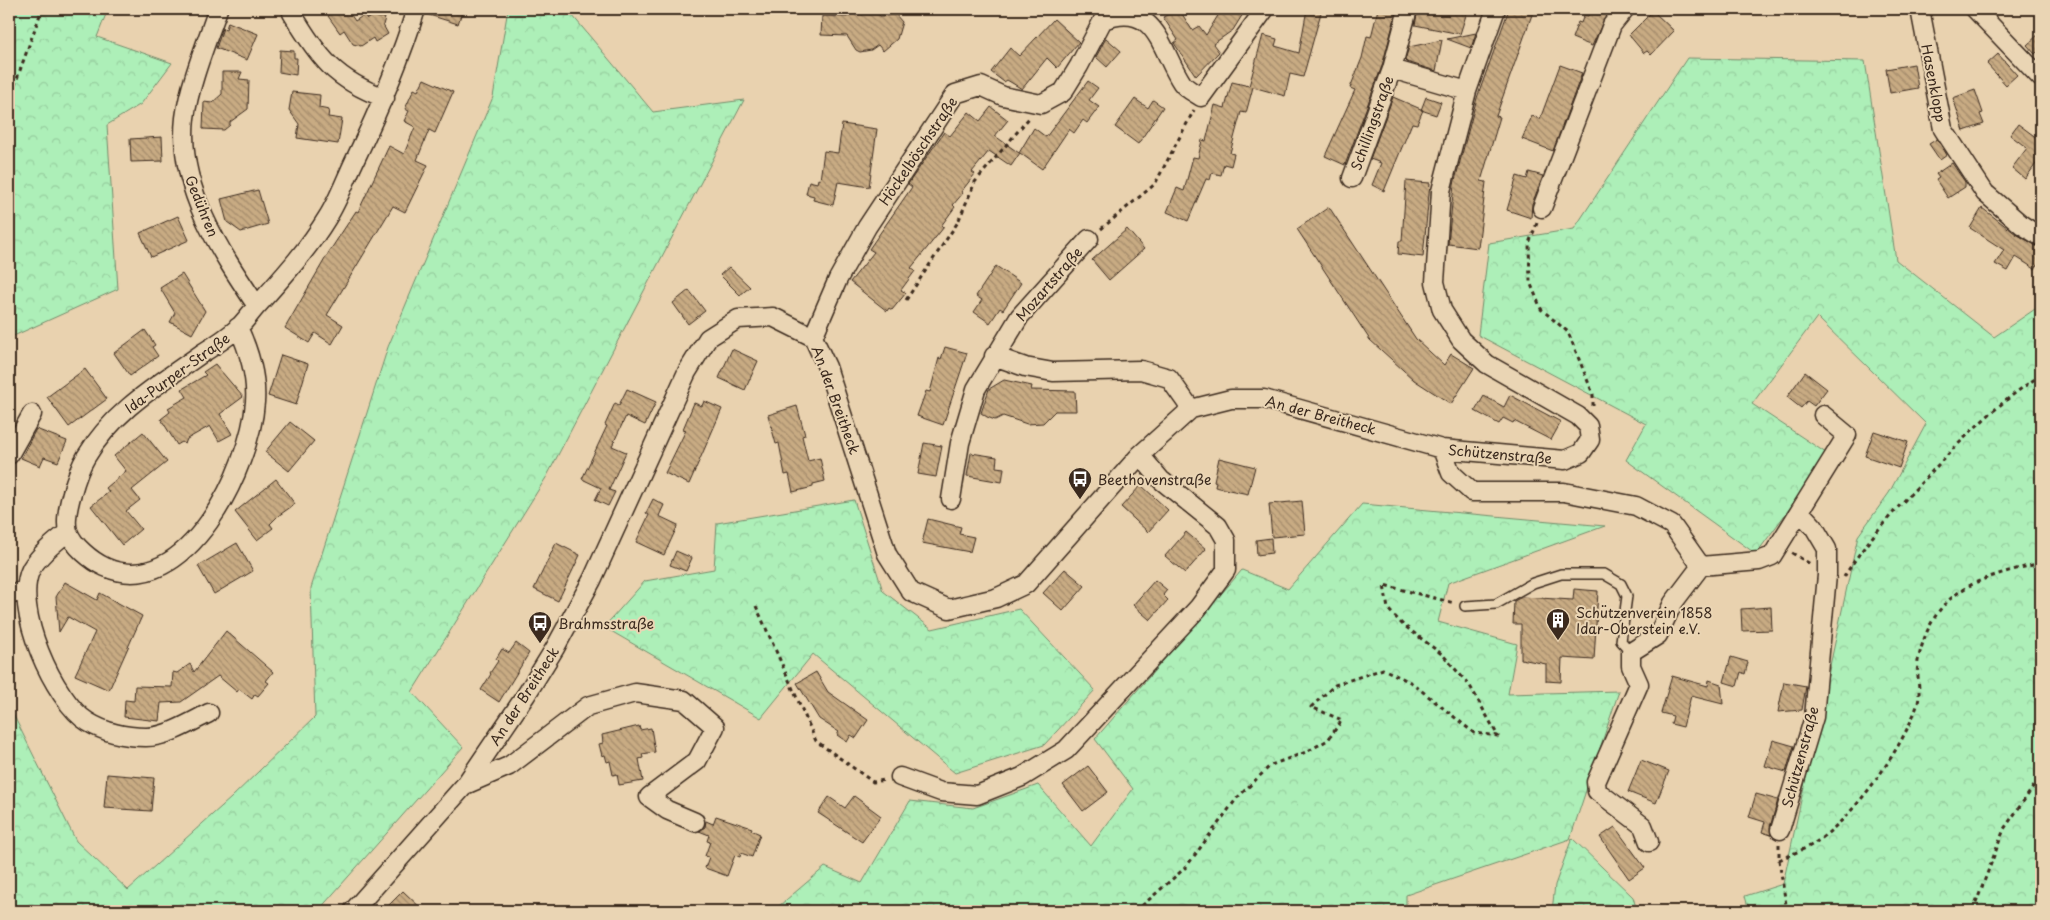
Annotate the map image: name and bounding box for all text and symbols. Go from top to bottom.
street label: Hasenklopp [1916,42,1952,124]
street label: Schillingstraße [1345,73,1399,173]
street label: Höckelböschstraße [874,92,962,210]
street label: Gedühren [180,172,224,240]
street label: Mozartstraße [1011,242,1087,326]
street label: Ida-Purper-Straße [120,328,234,418]
street label: An der Breitheck [807,343,866,458]
street label: An der Breitheck [1263,390,1379,440]
street label: Schützenstraße [1447,439,1553,469]
bus stop icon: Beethovenstraße [1067,466,1093,500]
place label: Beethovenstraße [1098,469,1211,490]
place label: Schützenverein 1858 Idar-Oberstein e.V. [1576,602,1713,639]
building icon: Schützenverein 1858 Idar-Oberstein e.V. [1545,607,1571,641]
bus stop icon: Brahmsstraße [527,610,553,644]
place label: Brahmsstraße [558,613,654,634]
street label: An der Breitheck [484,642,564,749]
street label: Schützenstraße [1776,704,1824,810]

